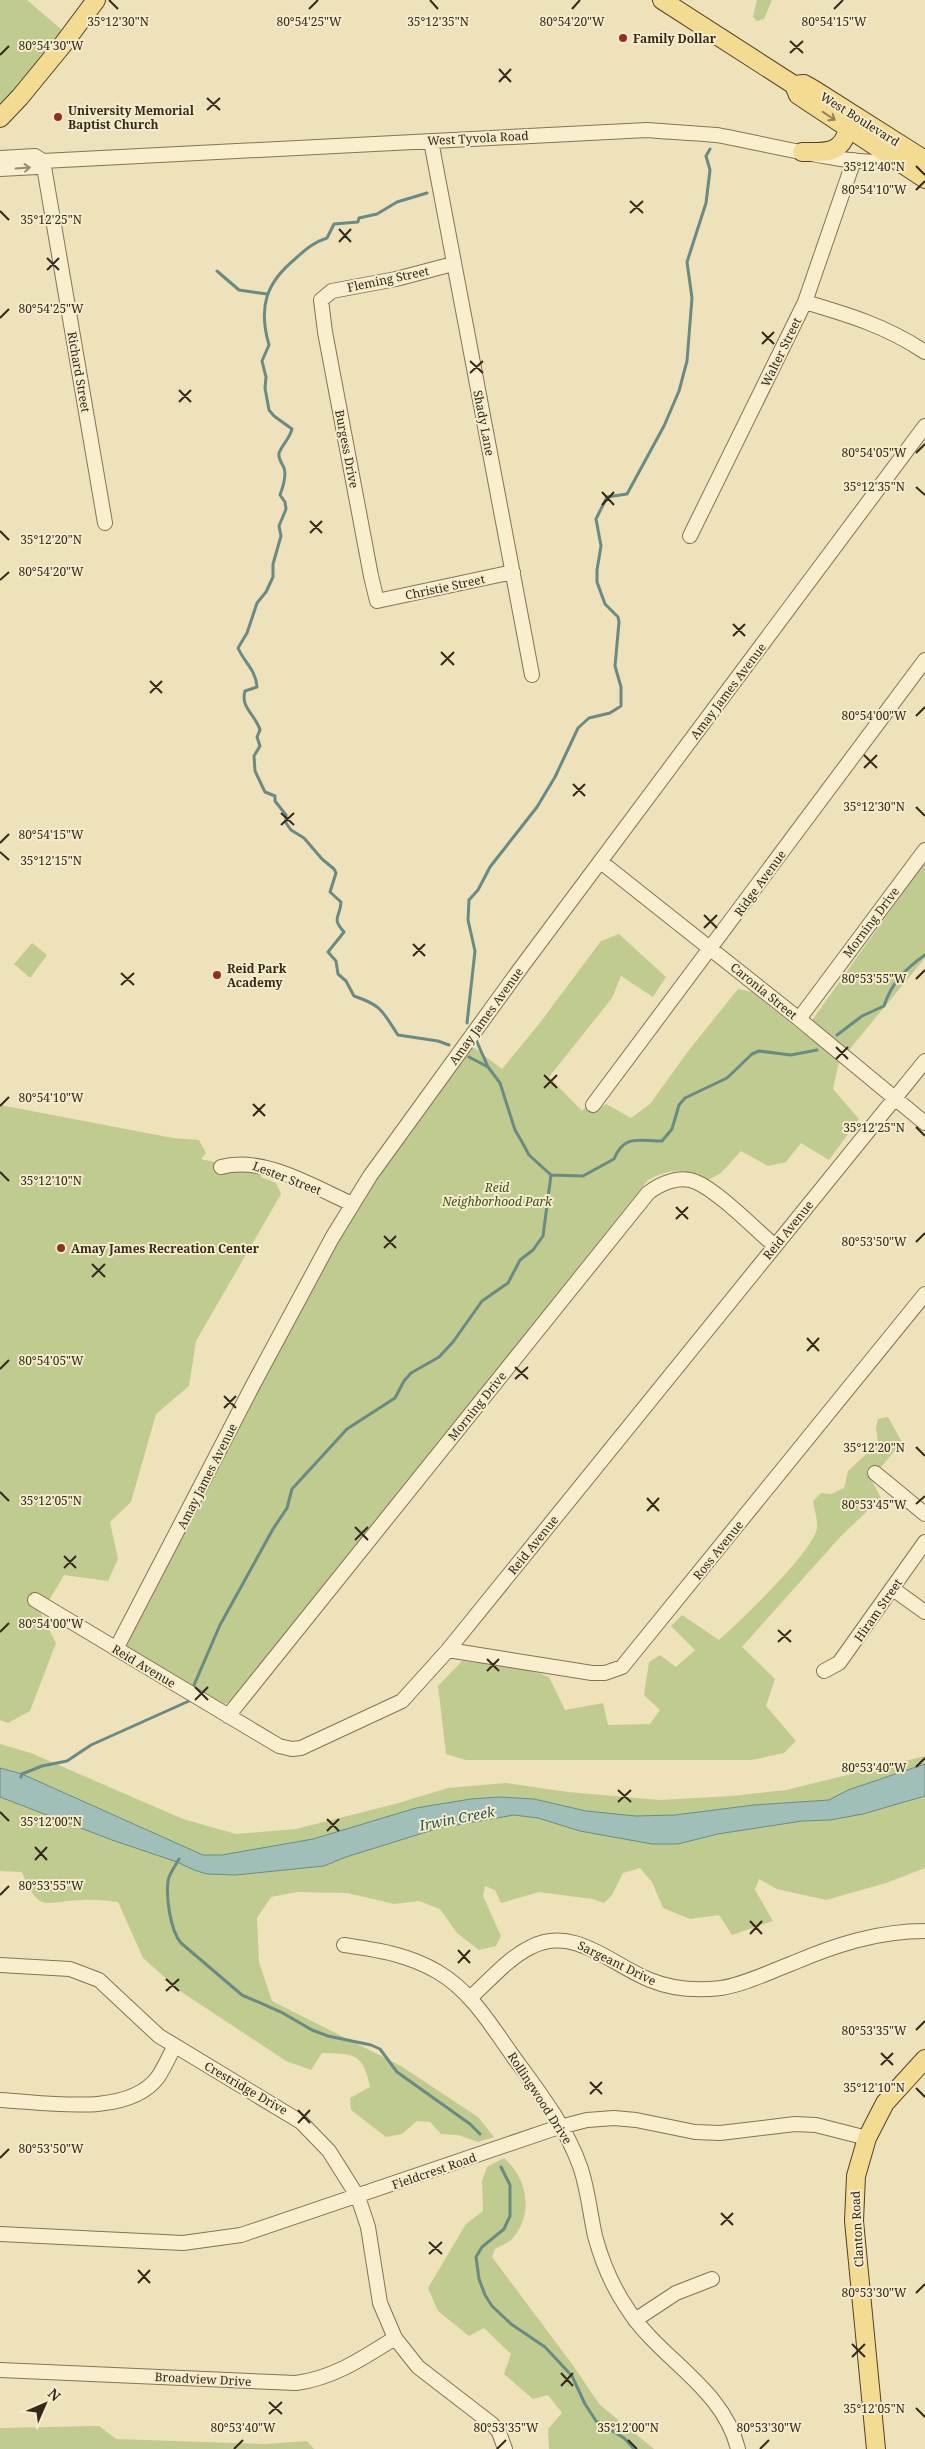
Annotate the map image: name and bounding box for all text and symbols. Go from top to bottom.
text: 35°12'30"N [87,13,149,30]
text: 80°54'25"W [276,13,342,30]
text: 35°12'35"N [407,13,469,30]
text: 80°54'20"W [539,13,605,30]
text: 80°54'15"W [801,13,867,30]
place label: Family Dollar [633,30,717,47]
marker: Family Dollar [617,32,629,44]
text: 80°54'30"W [18,37,84,54]
street label: West Boulevard [817,88,903,150]
place label: University Memorial Baptist Church [68,102,195,133]
marker: University Memorial Baptist Church [52,111,64,123]
one-way arrow [822,111,836,121]
street label: West Tyvola Road [427,127,530,149]
text: 35°12'40"N [843,158,905,175]
one-way arrow [14,163,30,172]
text: 80°54'10"W [841,181,907,198]
text: 35°12'25"N [20,211,82,228]
street label: Fleming Street [346,262,430,296]
text: 80°54'25"W [18,300,84,317]
street label: Walter Street [757,315,805,389]
street label: Richard Street [64,330,94,414]
street label: Shady Lane [469,389,499,457]
street label: Burgess Drive [331,408,363,490]
text: 80°54'05"W [841,444,907,461]
text: 35°12'35"N [843,478,905,495]
text: 35°12'20"N [20,531,82,548]
text: 80°54'20"W [18,563,84,580]
street label: Christie Street [404,570,486,604]
street label: Amay James Avenue [686,639,770,743]
text: 80°54'00"W [841,707,907,724]
text: 35°12'30"N [843,798,905,815]
text: 80°54'15"W [18,826,84,843]
street label: Ridge Avenue [730,846,790,920]
text: 35°12'15"N [20,852,82,869]
street label: Morning Drive [839,883,903,961]
street label: Caronia Street [727,959,801,1023]
place label: Reid Park Academy [227,960,287,991]
street label: Amay James Avenue [445,964,527,1068]
marker: Reid Park Academy [211,969,223,981]
text: 80°53'55"W [841,970,907,987]
text: 80°54'10"W [18,1089,84,1106]
text: 35°12'25"N [843,1119,905,1136]
street label: Lester Street [250,1157,324,1199]
text: 35°12'10"N [20,1172,82,1189]
park label: Reid Neighborhood Park [441,1179,553,1210]
street label: Reid Avenue [759,1197,817,1263]
text: 80°53'50"W [841,1233,907,1250]
place label: Amay James Recreation Center [71,1240,260,1257]
marker: Amay James Recreation Center [55,1242,67,1254]
text: 80°54'05"W [18,1352,84,1369]
street label: Morning Drive [444,1368,510,1444]
street label: Amay James Avenue [173,1420,241,1532]
text: 35°12'20"N [843,1439,905,1456]
text: 35°12'05"N [20,1492,82,1509]
text: 80°53'45"W [841,1496,907,1513]
street label: Reid Avenue [504,1512,562,1578]
street label: Ross Avenue [689,1517,747,1583]
street label: Hiram Street [850,1575,906,1645]
text: 80°54'00"W [18,1615,84,1632]
street label: Reid Avenue [109,1640,179,1692]
text: 80°53'40"W [841,1759,907,1776]
water label: Irwin Creek [417,1801,497,1835]
text: 35°12'00"N [20,1813,82,1830]
text: 80°53'55"W [18,1877,84,1894]
street label: Sargeant Drive [575,1937,659,1989]
text: 80°53'35"W [841,2022,907,2039]
street label: Rollingwood Drive [504,2049,576,2147]
street label: Crestridge Drive [201,2057,291,2119]
text: 35°12'10"N [843,2079,905,2096]
text: 80°53'50"W [18,2140,84,2157]
street label: Fieldcrest Road [390,2148,479,2193]
street label: Clanton Road [846,2190,867,2268]
text: 80°53'30"W [841,2284,907,2301]
street label: Broadview Drive [154,2368,252,2390]
north arrow [20,2379,70,2429]
text: N [44,2384,65,2405]
text: 35°12'05"N [843,2400,905,2417]
text: 80°53'40"W [210,2419,276,2436]
text: 80°53'35"W [473,2419,539,2436]
text: 35°12'00"N [597,2419,659,2436]
text: 80°53'30"W [736,2419,802,2436]

